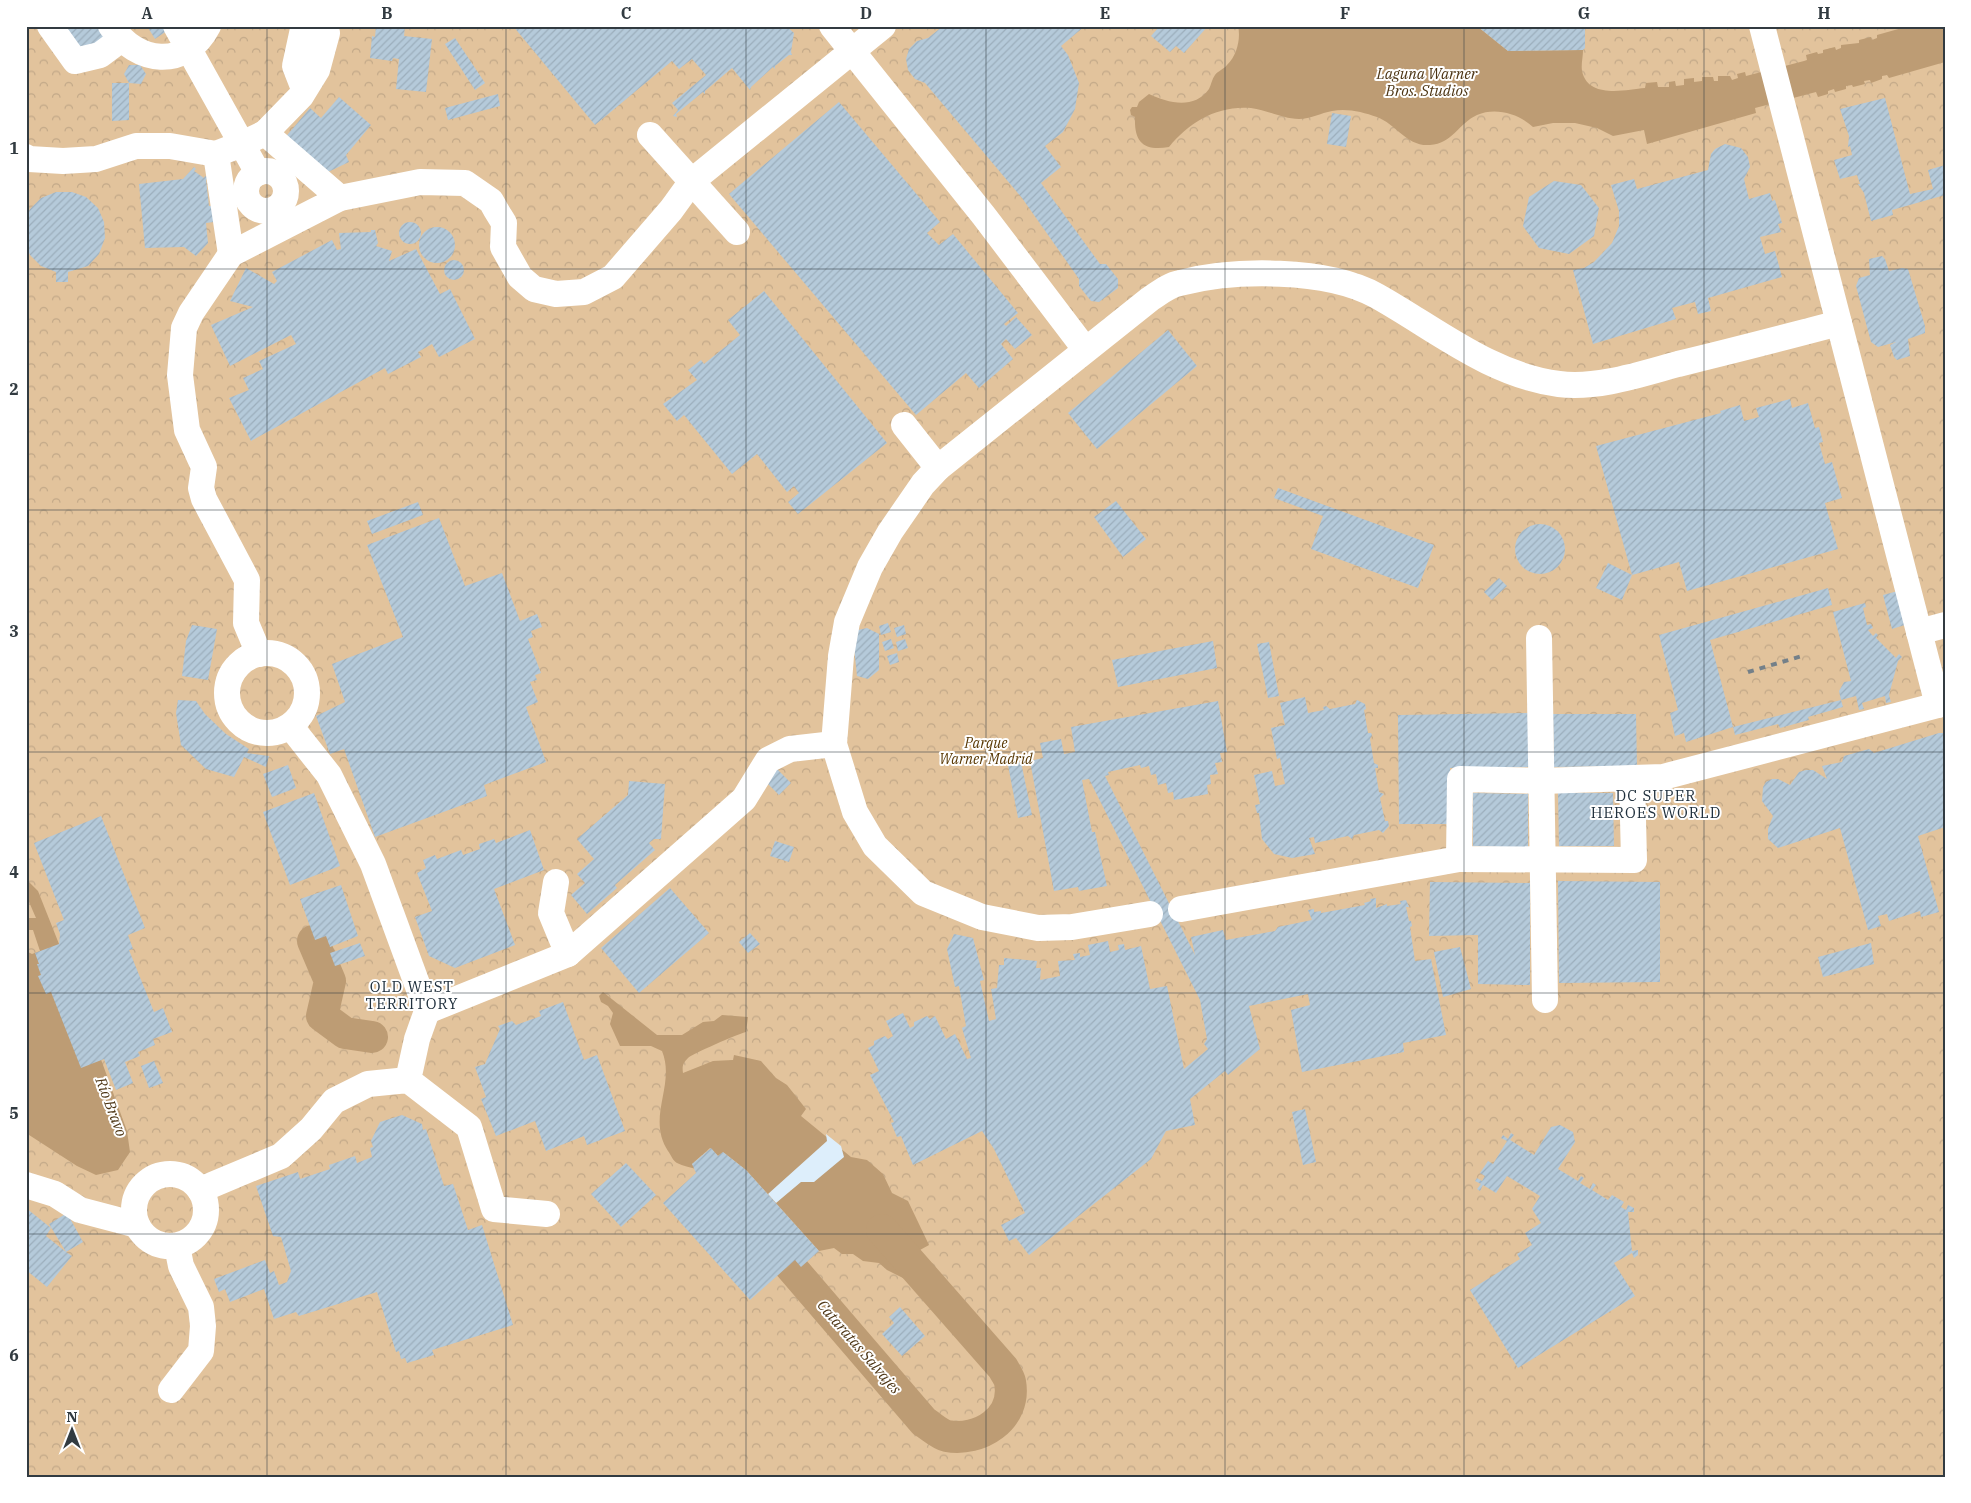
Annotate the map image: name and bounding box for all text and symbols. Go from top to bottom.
text: A [141,3,153,23]
text: B [381,3,393,23]
text: C [621,3,631,23]
text: D [860,3,872,23]
text: E [1100,3,1110,23]
text: F [1340,3,1350,23]
text: G [1578,3,1590,23]
text: H [1818,3,1831,23]
water label: Laguna Warner Bros. Studios [1376,64,1478,100]
text: 1 [9,138,19,158]
text: 2 [9,379,19,399]
text: 3 [9,621,19,641]
park label: Parque Warner Madrid [939,734,1033,768]
district label: DC SUPER HEROES WORLD [1591,786,1721,822]
text: 4 [9,862,19,882]
district label: OLD WEST TERRITORY [365,977,459,1013]
water label: Río Bravo [91,1073,131,1139]
text: 5 [9,1103,19,1123]
water label: Cataratas Salvajes [813,1296,906,1398]
text: 6 [9,1345,19,1365]
north arrow [48,1406,98,1456]
text: N [66,1408,78,1426]

